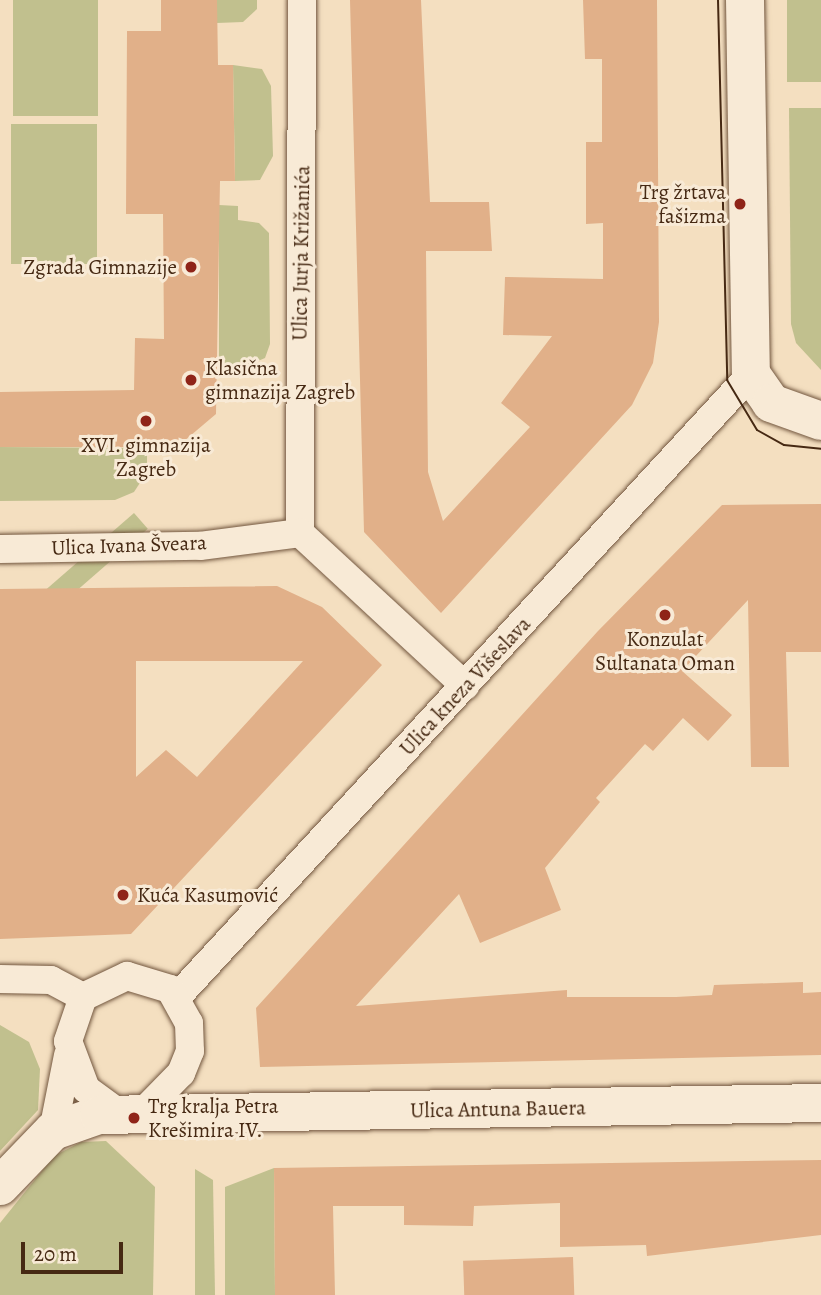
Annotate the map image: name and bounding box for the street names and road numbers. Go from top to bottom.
street label: Ulica Jurja Križanića [287,165,315,341]
street label: Ulica Ivana Šveara [51,530,207,560]
street label: Ulica kneza Višeslava [394,611,536,761]
street label: Ulica Antuna Bauera [410,1095,586,1123]

